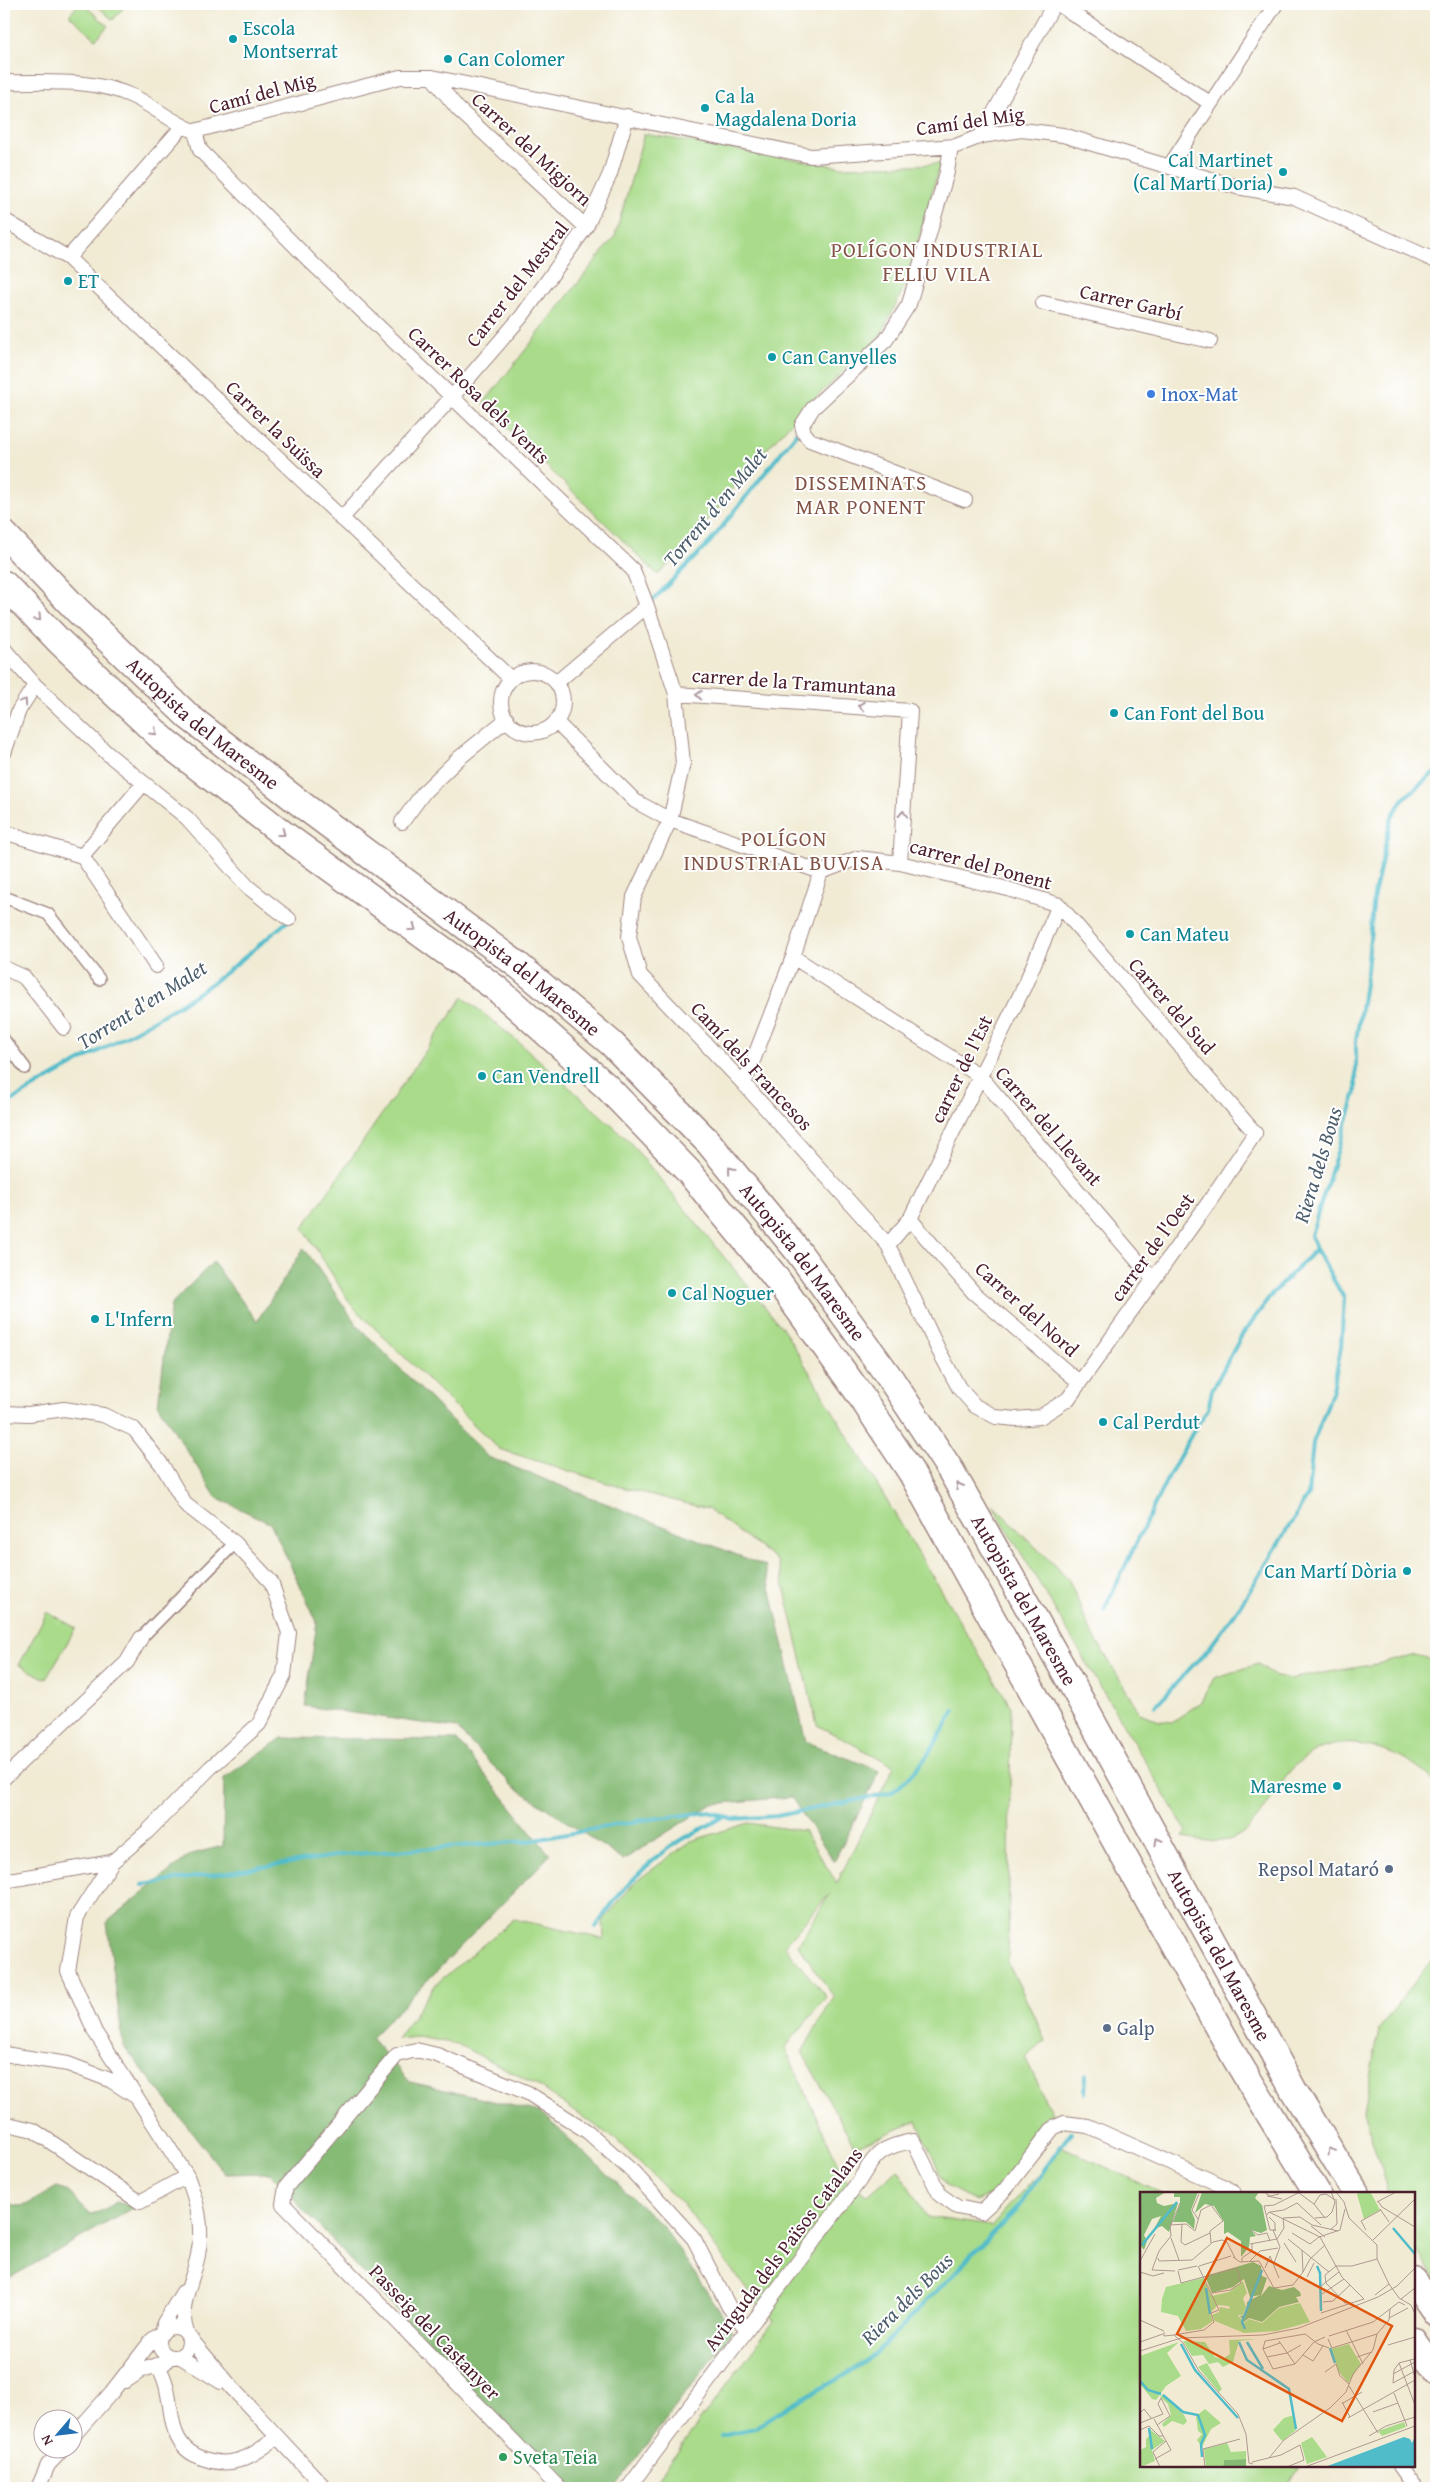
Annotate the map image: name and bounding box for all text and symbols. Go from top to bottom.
place label: Escola Montserrat [243,13,338,65]
marker: Escola Montserrat [227,33,239,45]
place label: Can Colomer [458,44,565,73]
marker: Can Colomer [442,53,454,65]
street label: Camí del Mig [206,64,318,121]
place label: Ca la Magdalena Doria [715,81,857,133]
street label: Carrer del Migjorn [466,85,599,212]
street label: Camí del Mig [914,99,1026,142]
marker: Ca la Magdalena Doria [699,102,711,114]
place label: Cal Martinet (Cal Martí Doria) [1133,145,1273,197]
marker: Cal Martinet (Cal Martí Doria) [1277,166,1289,178]
street label: Carrer del Mestral [458,214,575,353]
district label: POLÍGON INDUSTRIAL FELIU VILA [831,234,1043,289]
place label: ET [78,266,99,295]
marker: ET [62,275,74,287]
street label: Carrer Garbí [1077,276,1185,327]
street label: Carrer Rosa dels Vents [402,319,557,470]
place label: Can Canyelles [782,342,897,371]
marker: Can Canyelles [766,351,778,363]
street label: Carrer la Suïssa [220,373,333,484]
place label: Inox-Mat [1161,379,1238,408]
marker: Inox-Mat [1145,388,1157,400]
water label: Torrent d'en Malet [655,440,774,573]
district label: DISSEMINATS MAR PONENT [795,467,927,522]
one-way arrow [32,613,41,622]
street label: Autopista del Maresme [120,650,286,796]
street label: carrer de la Tramuntana [691,660,898,703]
one-way arrow [695,690,703,701]
one-way arrow [18,698,27,708]
place label: Can Font del Bou [1124,698,1264,727]
one-way arrow [857,701,865,712]
marker: Can Font del Bou [1108,707,1120,719]
one-way arrow [149,726,158,735]
one-way arrow [898,810,909,818]
district label: POLÍGON INDUSTRIAL BUVISA [684,823,884,878]
one-way arrow [276,827,285,835]
street label: carrer del Ponent [907,831,1056,896]
street label: Autopista del Maresme [438,900,607,1043]
place label: Can Mateu [1140,919,1229,948]
one-way arrow [407,922,417,931]
marker: Can Mateu [1124,928,1136,940]
street label: Carrer del Sud [1122,951,1223,1061]
water label: Torrent d'en Malet [71,952,213,1057]
street label: Camí dels Francesos [685,995,820,1137]
street label: carrer de l'Est [922,1010,999,1128]
street label: Carrer del Llevant [989,1059,1110,1192]
place label: Can Vendrell [492,1061,600,1090]
marker: Can Vendrell [476,1070,488,1082]
water label: Riera dels Bous [1285,1103,1350,1228]
one-way arrow [728,1166,737,1175]
street label: Autopista del Maresme [733,1176,873,1346]
street label: carrer de l'Oest [1102,1186,1201,1307]
street label: Carrer del Nord [969,1254,1086,1363]
place label: Cal Noguer [682,1278,774,1307]
marker: Cal Noguer [666,1287,678,1299]
place label: L'Infern [105,1304,173,1333]
marker: L'Infern [89,1313,101,1325]
place label: Cal Perdut [1113,1407,1200,1436]
marker: Cal Perdut [1097,1416,1109,1428]
one-way arrow [955,1482,965,1491]
street label: Autopista del Maresme [964,1509,1085,1691]
place label: Can Martí Dòria [1264,1556,1398,1585]
marker: Can Martí Dòria [1401,1565,1413,1577]
place label: Maresme [1250,1771,1327,1800]
marker: Maresme [1331,1780,1343,1792]
one-way arrow [1154,1838,1164,1847]
place label: Repsol Mataró [1258,1854,1379,1883]
street label: Autopista del Maresme [1161,1863,1279,2046]
marker: Repsol Mataró [1383,1863,1395,1875]
place label: Galp [1117,2013,1155,2042]
marker: Galp [1101,2022,1113,2034]
street label: Avinguda dels Països Catalans [696,2141,869,2357]
one-way arrow [1327,2148,1337,2157]
inset map [1140,2192,1415,2467]
water label: Riera dels Bous [853,2245,960,2353]
street label: Passeig del Castanyer [363,2257,508,2406]
north arrow [32,2410,82,2460]
text: N [35,2431,58,2449]
place label: Sveta Teia [513,2442,598,2471]
marker: Sveta Teia [497,2451,509,2463]

